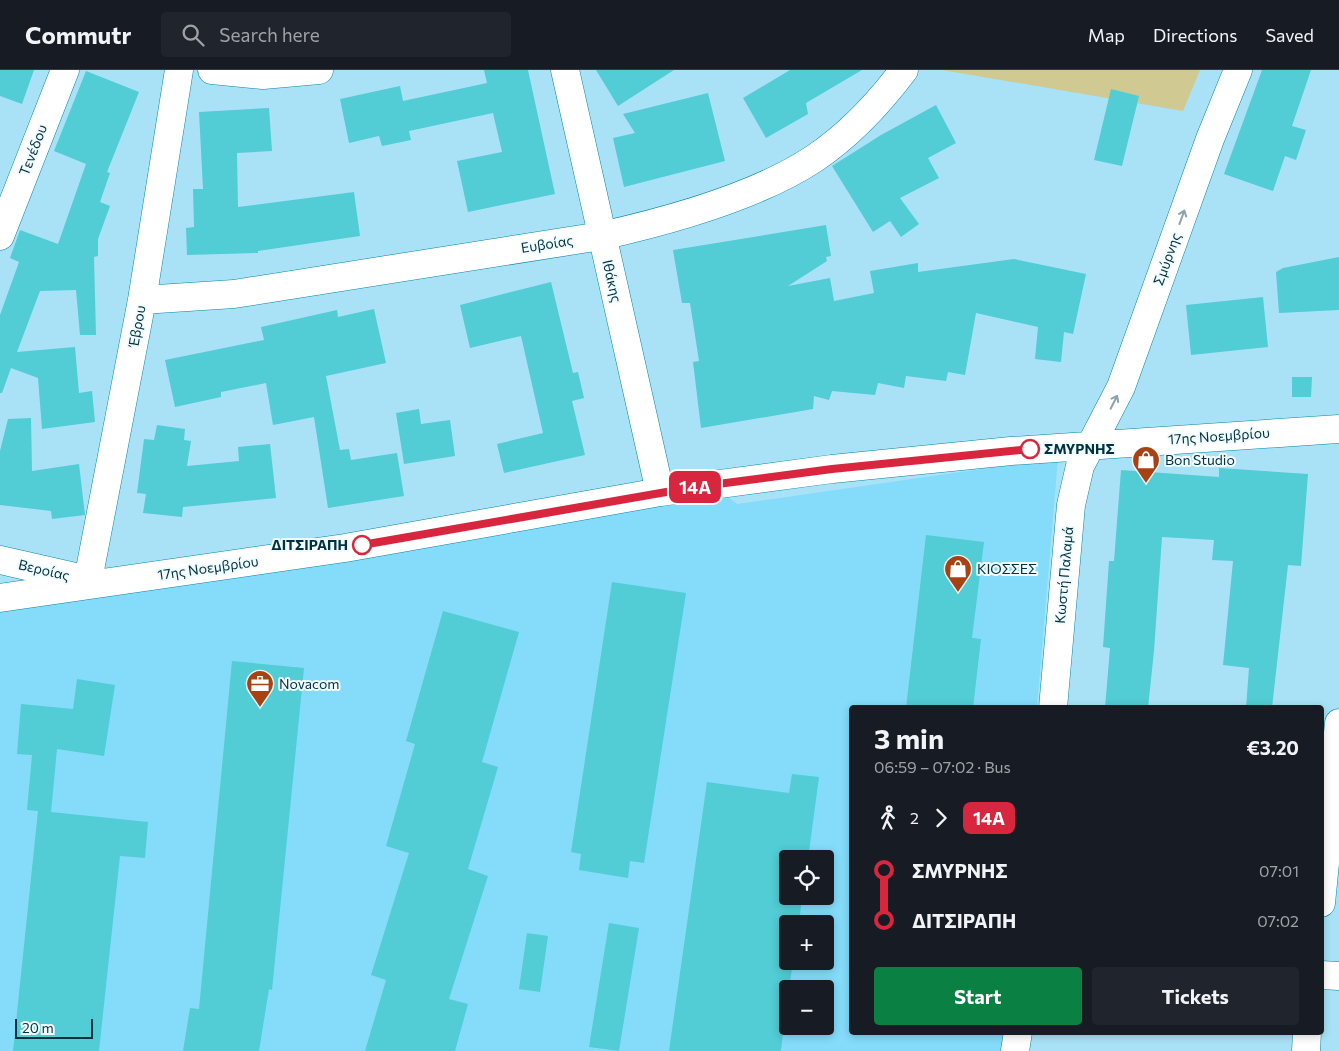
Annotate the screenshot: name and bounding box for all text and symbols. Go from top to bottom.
search box [161,12,511,57]
text: Commutr [25,20,131,49]
icon: search [179,21,207,49]
text: Search here [219,23,320,46]
text: Map [1088,24,1125,46]
text: Directions [1153,24,1237,46]
text: Saved [1265,24,1314,46]
street label: Τενέδου [15,122,50,178]
one-way arrow [1178,210,1187,225]
street label: Σμύρνης [1149,230,1184,288]
street label: Ευβοίας [520,231,574,256]
street label: Ιθάκης [599,258,626,304]
street label: Έβρου [124,304,149,350]
one-way arrow [1110,395,1119,410]
street label: 17ης Νοεμβρίου [1168,423,1270,448]
marker: ΣΜΥΡΝΗΣ [1020,439,1040,459]
place label: ΣΜΥΡΝΗΣ [1044,440,1115,457]
shop icon: Bon Studio [1131,445,1161,484]
place label: Bon Studio [1165,451,1235,468]
line badge: 14Α [666,471,724,503]
text: 14Α [679,476,711,498]
street label: Κωστή Παλαμά [1051,526,1076,624]
marker: ΔΙΤΣΙΡΑΠΗ [352,535,372,555]
place label: ΔΙΤΣΙΡΑΠΗ [271,536,348,553]
street label: 17ης Νοεμβρίου [156,552,260,583]
shop icon: ΚΙΟΣΣΕΣ [943,554,973,593]
street label: Βεροίας [17,555,72,584]
place label: ΚΙΟΣΣΕΣ [977,560,1037,577]
office icon: Novacom [245,669,275,708]
place label: Novacom [279,675,340,692]
text: 3 min [874,721,944,755]
text: €3.20 [1246,736,1299,759]
text: 06:59 – 07:02 · Bus [874,757,1011,776]
icon: walk [874,804,902,832]
icon: forward [927,804,955,832]
text: 14Α [973,807,1005,829]
text: 2 [910,808,919,827]
map controls [779,850,834,1035]
button: locate [779,850,834,905]
text: ΣΜΥΡΝΗΣ [912,859,1008,882]
text: 07:01 [1259,861,1299,880]
text: ΔΙΤΣΙΡΑΠΗ [912,909,1016,932]
text: 07:02 [1257,911,1299,930]
button: + [779,915,834,970]
button: Start [874,967,1082,1025]
button: Tickets [1092,967,1299,1025]
button: − [779,980,834,1035]
scale bar [15,1016,92,1039]
text: 20 m [22,1019,54,1036]

